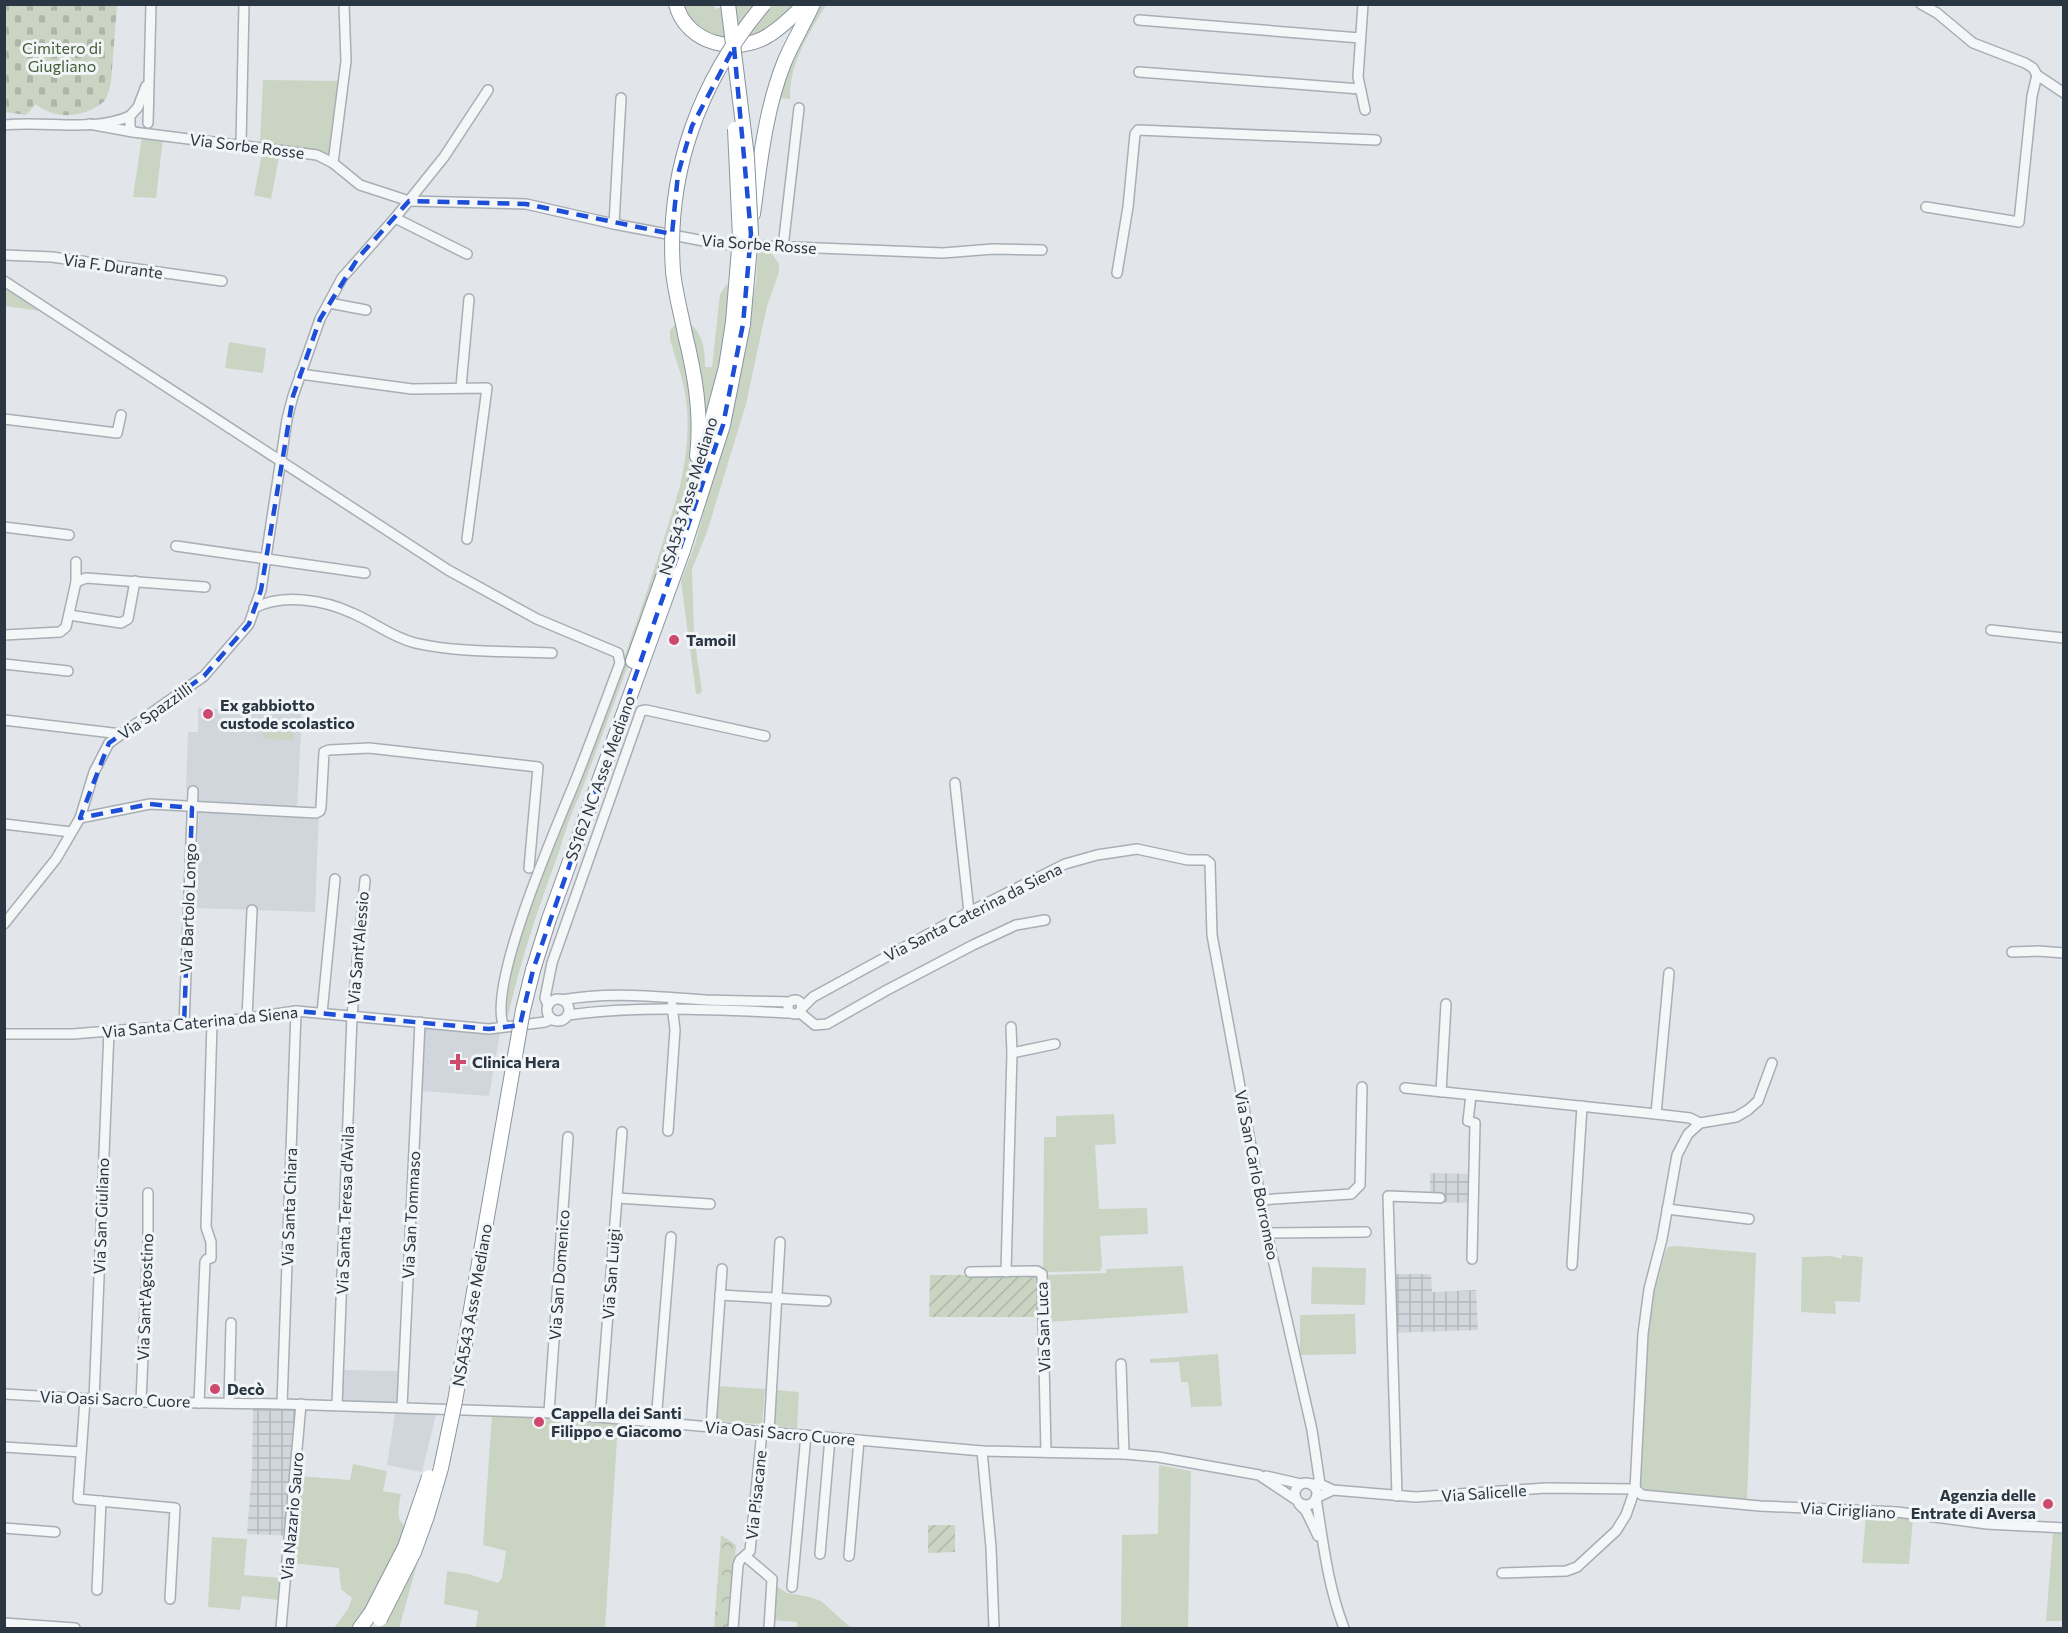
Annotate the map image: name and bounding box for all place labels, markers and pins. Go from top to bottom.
place label: Tamoil [686,630,736,649]
marker: Tamoil [667,633,681,647]
place label: Ex gabbiotto custode scolastico [220,695,355,732]
marker: Ex gabbiotto custode scolastico [201,707,215,721]
place label: Clinica Hera [472,1052,560,1071]
marker: Clinica Hera [449,1053,467,1071]
place label: Decò [227,1379,265,1398]
marker: Decò [208,1382,222,1396]
place label: Cappella dei Santi Filippo e Giacomo [551,1403,682,1440]
marker: Cappella dei Santi Filippo e Giacomo [532,1415,546,1429]
place label: Agenzia delle Entrate di Aversa [1911,1485,2036,1522]
marker: Agenzia delle Entrate di Aversa [2041,1497,2055,1511]

